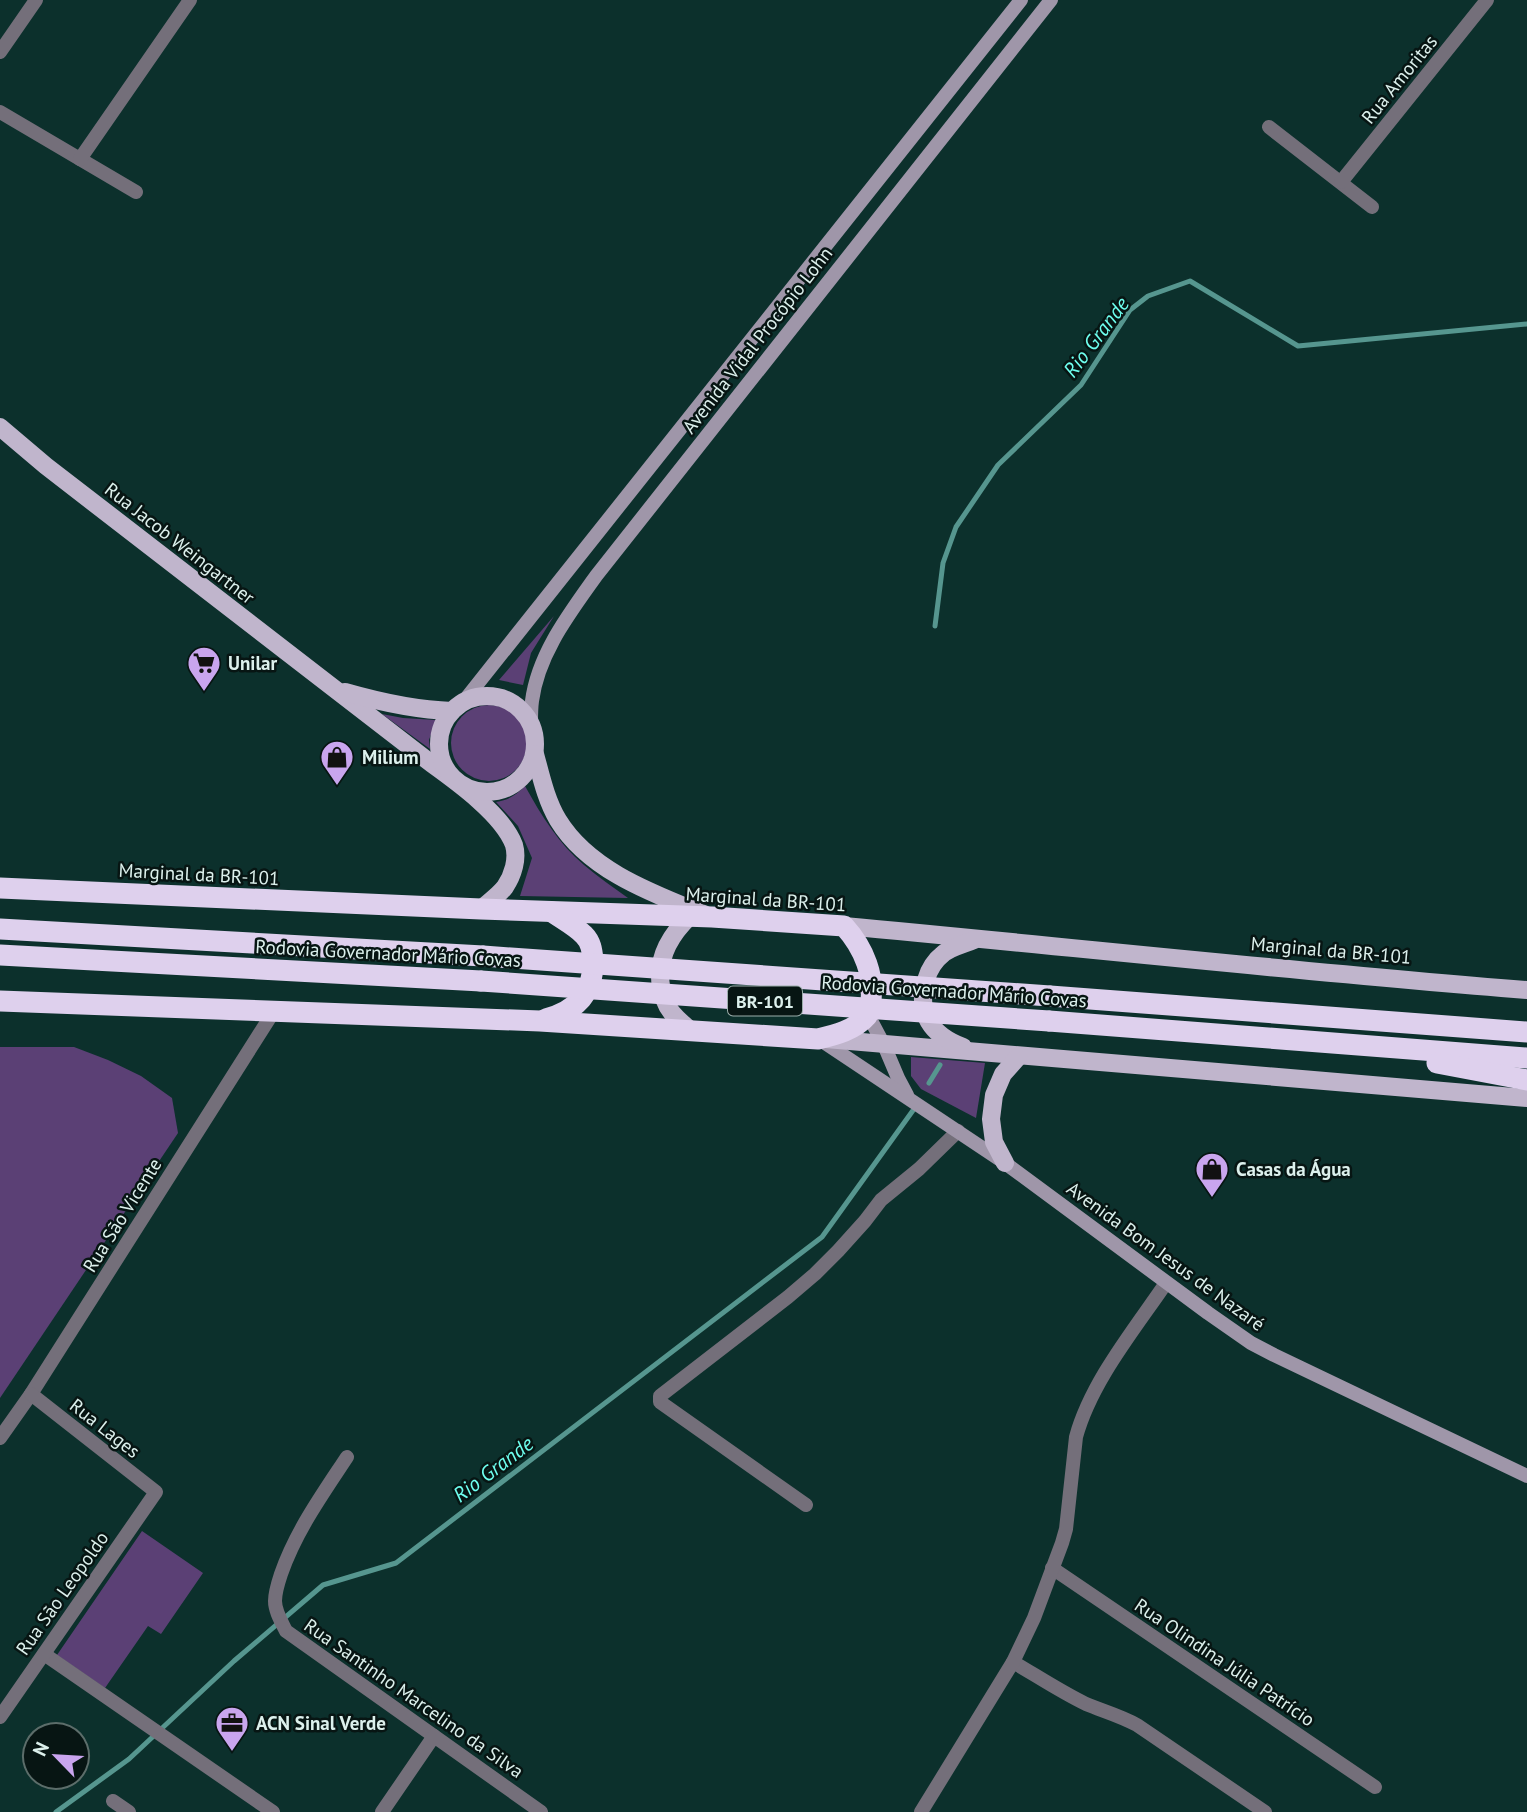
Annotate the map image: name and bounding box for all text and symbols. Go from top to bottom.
street label: Rua Amoritas [1356,30,1442,128]
street label: Avenida Vidal Procópio Lohn [677,242,837,438]
water label: Rio Grande [1057,291,1135,383]
street label: Rua Jacob Weingartner [100,477,260,609]
supermarket icon: Unilar [185,644,223,693]
place label: Unilar [228,651,277,675]
shop icon: Milium [318,738,356,787]
place label: Milium [362,745,419,769]
street label: Marginal da BR-101 [118,858,280,890]
street label: Marginal da BR-101 [685,881,847,917]
street label: Marginal da BR-101 [1250,931,1412,969]
street label: Rodovia Governador Mário Covas [255,934,521,972]
street label: Rodovia Governador Mário Covas [821,970,1087,1012]
road number: BR-101 [728,986,802,1016]
shop icon: Casas da Água [1193,1150,1231,1199]
street label: Rua São Vicente [77,1154,167,1276]
place label: Casas da Água [1236,1157,1351,1181]
street label: Avenida Bom Jesus de Nazaré [1062,1176,1270,1336]
street label: Rua Lages [65,1393,145,1463]
water label: Rio Grande [447,1430,539,1508]
street label: Rua São Leopoldo [10,1527,114,1659]
street label: Rua Olindina Júlia Patrício [1130,1593,1320,1731]
street label: Rua Santinho Marcelino da Silva [300,1613,528,1783]
office icon: ACN Sinal Verde [213,1704,251,1753]
place label: ACN Sinal Verde [256,1711,386,1735]
north arrow [21,1721,91,1791]
text: N [27,1738,54,1760]

